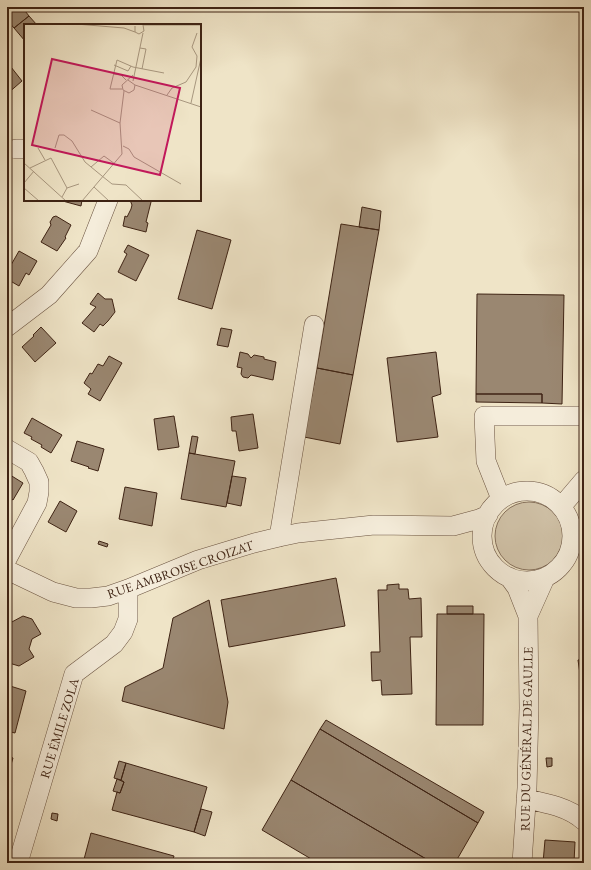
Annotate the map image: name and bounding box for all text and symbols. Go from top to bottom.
inset map [24,24,201,201]
street label: RUE AMBROISE CROIZAT [105,536,256,603]
street label: RUE DU GÉNÉRAL DE GAULLE [516,647,537,831]
street label: RUE ÉMILE ZOLA [36,675,83,780]

